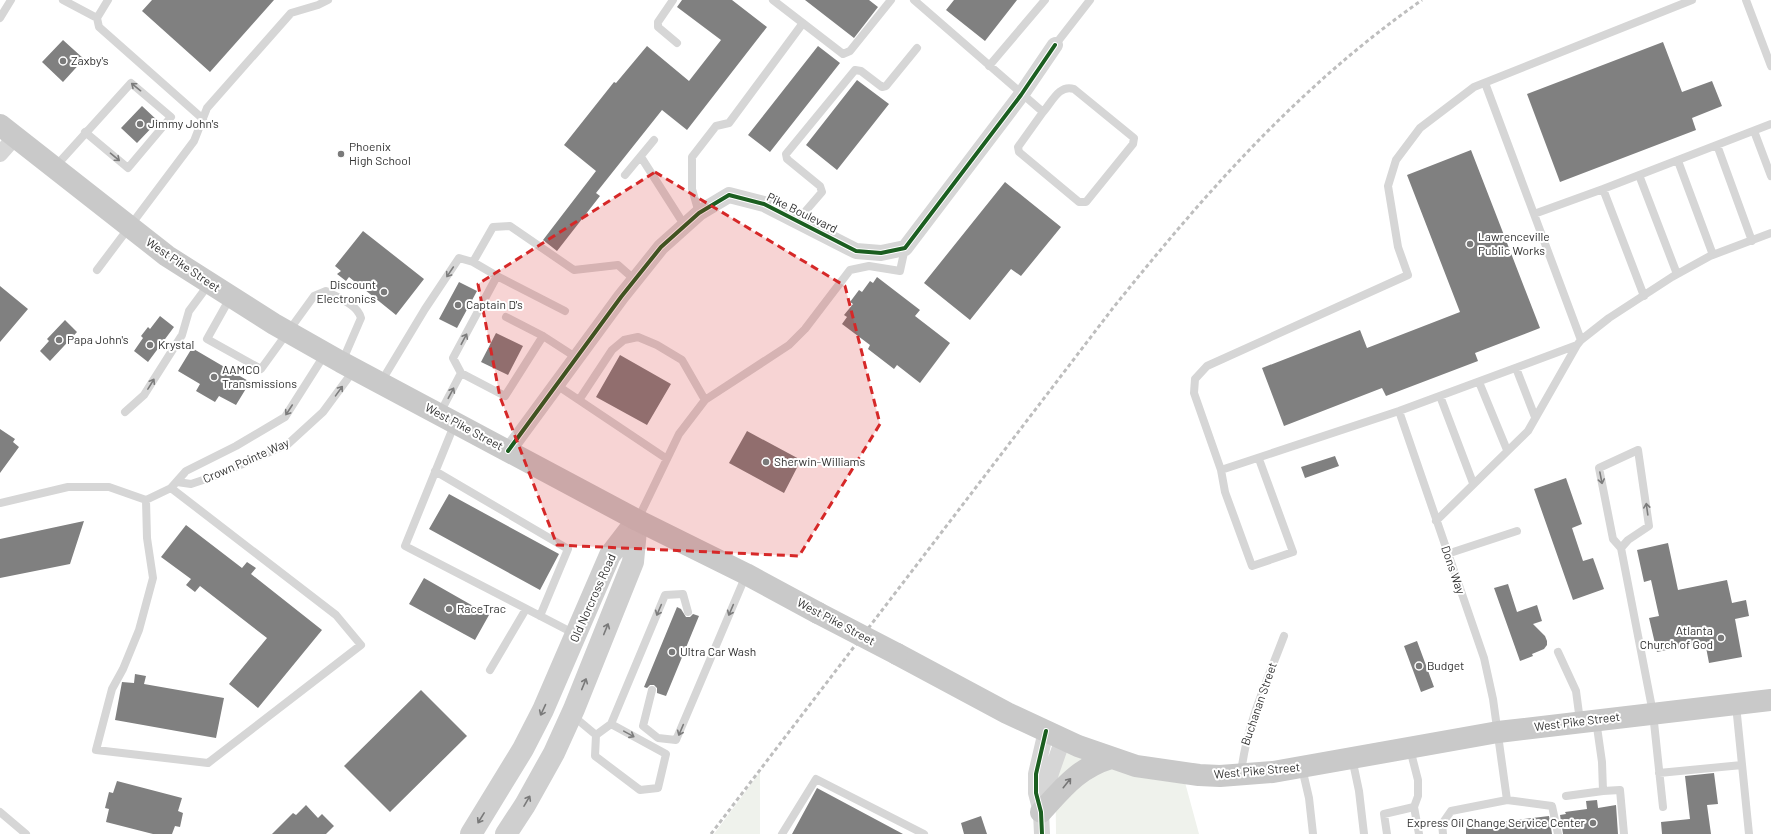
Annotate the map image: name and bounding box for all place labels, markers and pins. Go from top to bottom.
place label: Zaxby's [71,53,109,67]
marker: Zaxby's [58,56,68,66]
place label: Jimmy John's [148,116,219,130]
marker: Jimmy John's [135,119,145,129]
place label: Phoenix High School [349,139,411,167]
marker: Phoenix High School [336,149,346,159]
place label: Lawrenceville Public Works [1478,229,1550,257]
marker: Lawrenceville Public Works [1465,239,1475,249]
place label: Discount Electronics [317,277,376,305]
marker: Discount Electronics [379,287,389,297]
place label: Captain D's [466,297,523,311]
marker: Captain D's [453,300,463,310]
place label: Papa John's [67,332,129,346]
marker: Papa John's [54,335,64,345]
place label: Krystal [158,337,194,351]
marker: Krystal [145,340,155,350]
place label: AAMCO Transmissions [222,362,297,390]
marker: AAMCO Transmissions [209,372,219,382]
place label: Sherwin-Williams [774,454,866,468]
marker: Sherwin-Williams [761,457,771,467]
place label: RaceTrac [457,601,506,615]
marker: RaceTrac [444,604,454,614]
place label: Atlanta Church of God [1640,623,1713,651]
marker: Atlanta Church of God [1716,633,1726,643]
place label: Ultra Car Wash [680,644,756,658]
marker: Ultra Car Wash [667,647,677,657]
place label: Budget [1427,658,1464,672]
marker: Budget [1414,661,1424,671]
place label: Express Oil Change Service Center [1407,815,1586,829]
marker: Express Oil Change Service Center [1588,818,1598,828]

